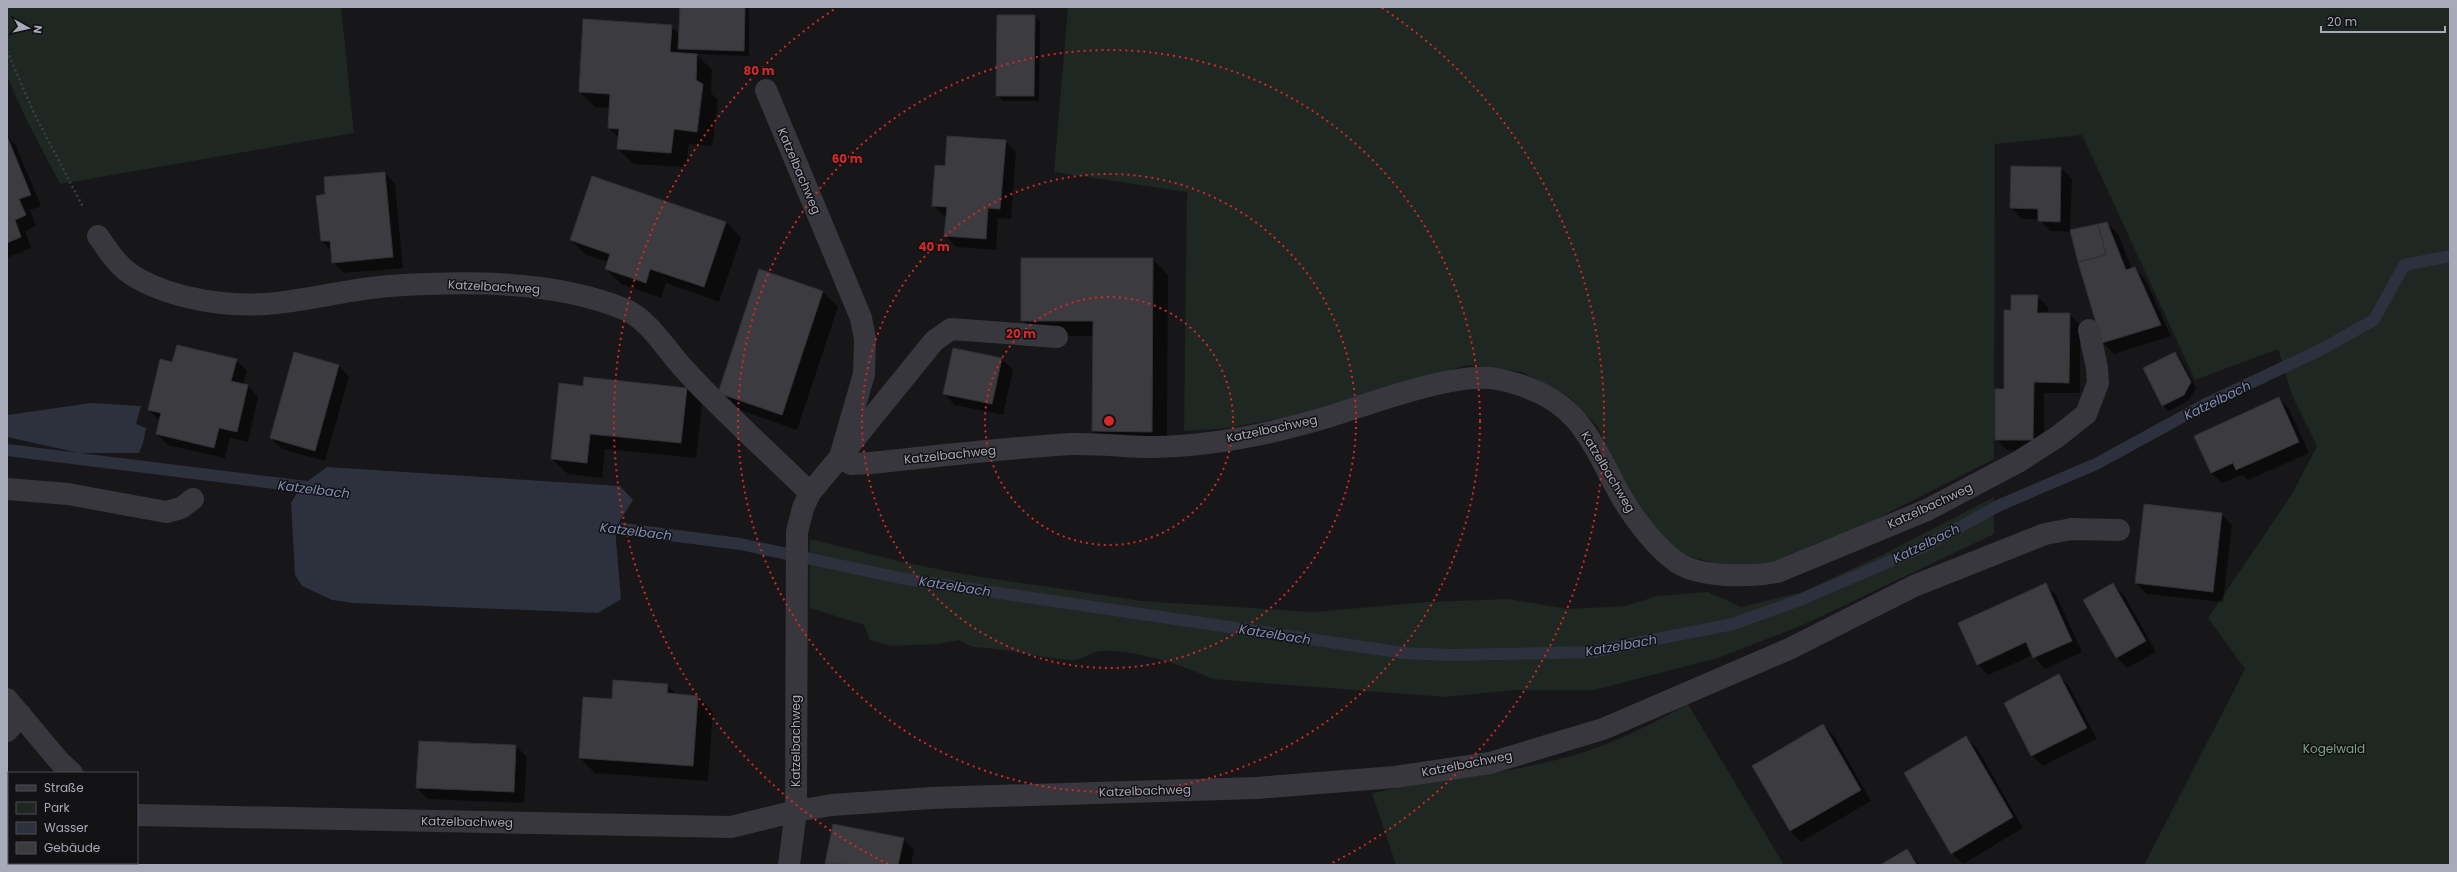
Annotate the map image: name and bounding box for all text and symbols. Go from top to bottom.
north arrow [8,8,48,48]
scale bar [2321,8,2445,34]
text: 20 m [2327,13,2357,30]
text: N [29,24,46,35]
text: 80 m [744,62,775,79]
street label: Katzelbachweg [774,125,825,217]
text: 60 m [832,150,863,167]
text: 40 m [918,238,950,255]
street label: Katzelbachweg [448,276,540,297]
text: 20 m [1006,325,1036,342]
water label: Katzelbach [2181,376,2254,425]
street label: Katzelbachweg [1225,411,1319,446]
centre of rings [1102,414,1116,428]
street label: Katzelbachweg [1577,428,1639,516]
street label: Katzelbachweg [903,441,997,468]
water label: Katzelbach [277,476,351,503]
street label: Katzelbachweg [1884,478,1975,533]
water label: Katzelbach [599,518,673,545]
water label: Katzelbach [1890,519,1963,568]
water label: Katzelbach [918,571,992,602]
water label: Katzelbach [1238,619,1312,650]
water label: Katzelbach [1584,630,1658,661]
street label: Katzelbachweg [787,695,804,787]
park label: Kogelwald [2303,740,2365,757]
street label: Katzelbachweg [1420,746,1514,781]
legend [8,772,138,864]
text: Straße [44,779,84,796]
street label: Katzelbachweg [1099,780,1191,801]
text: Park [44,799,71,816]
street label: Katzelbachweg [421,812,513,831]
text: Wasser [44,819,89,836]
text: Gebäude [44,839,100,856]

